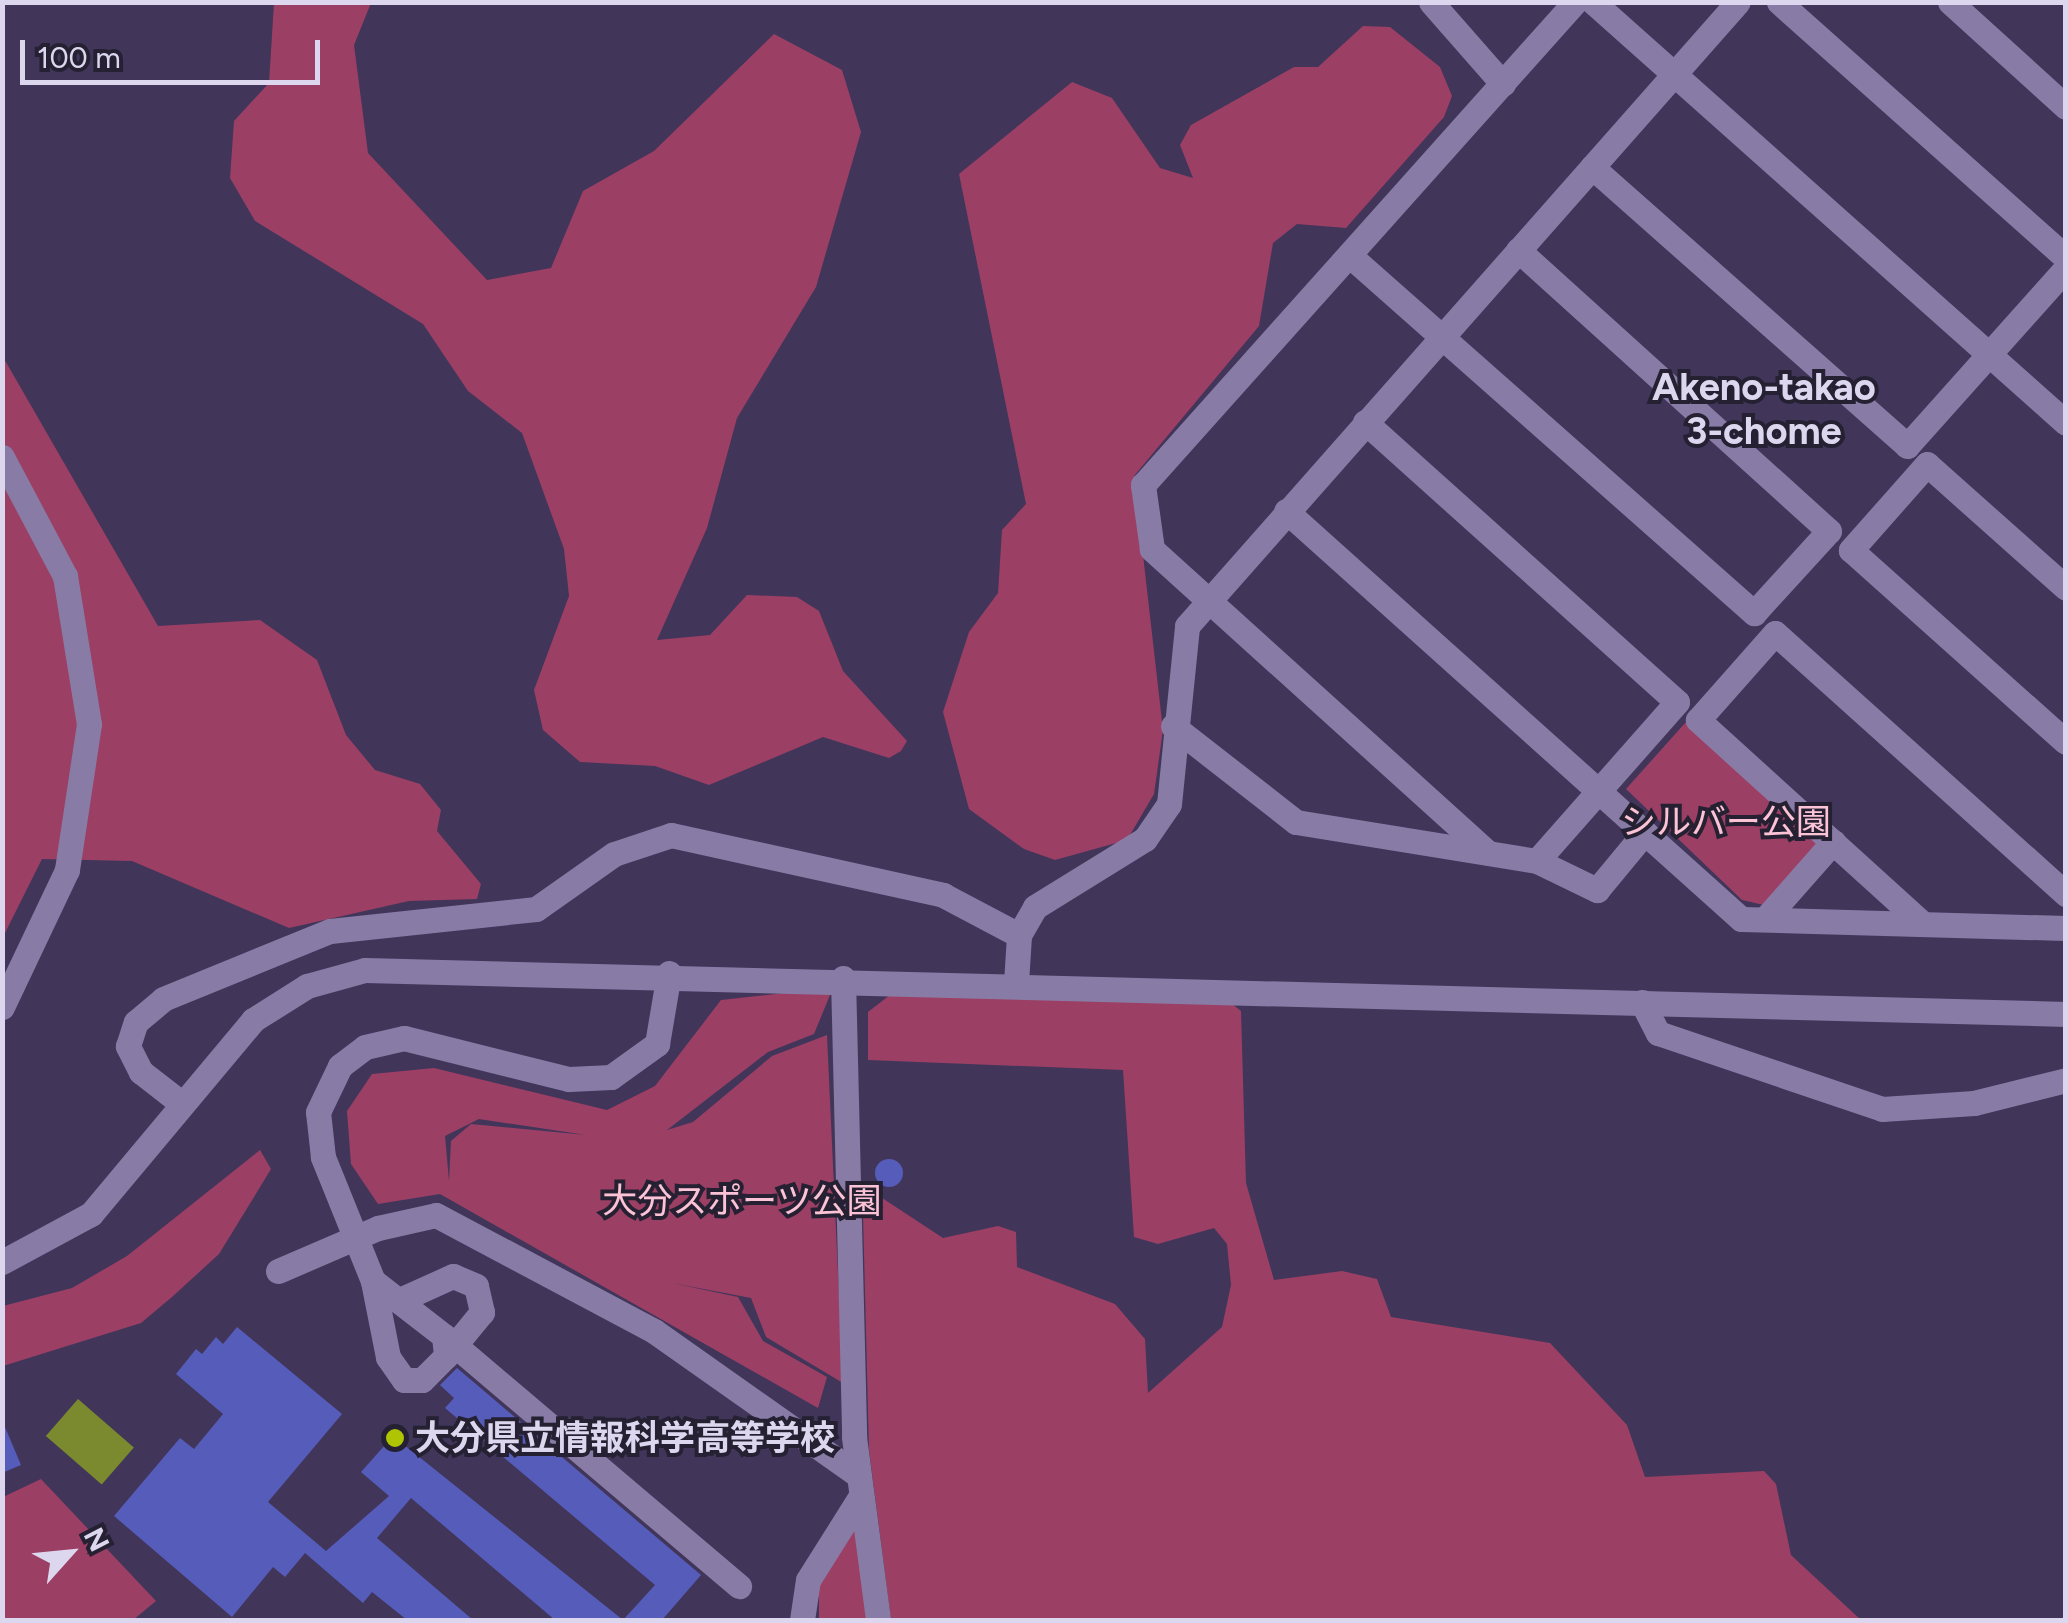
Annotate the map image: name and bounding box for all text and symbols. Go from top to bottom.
scale bar [25,20,325,82]
text: 100 m [37,39,121,76]
district label: Akeno-takao 3-chome [1652,365,1876,454]
park label: シルバー公園 [1621,801,1831,843]
park label: 大分スポーツ公園 [602,1180,882,1222]
place label: 大分県立情報科学高等学校 [415,1417,835,1459]
marker: 大分県立情報科学高等学校 [384,1427,406,1449]
north arrow [20,1503,120,1603]
text: N [77,1522,117,1557]

